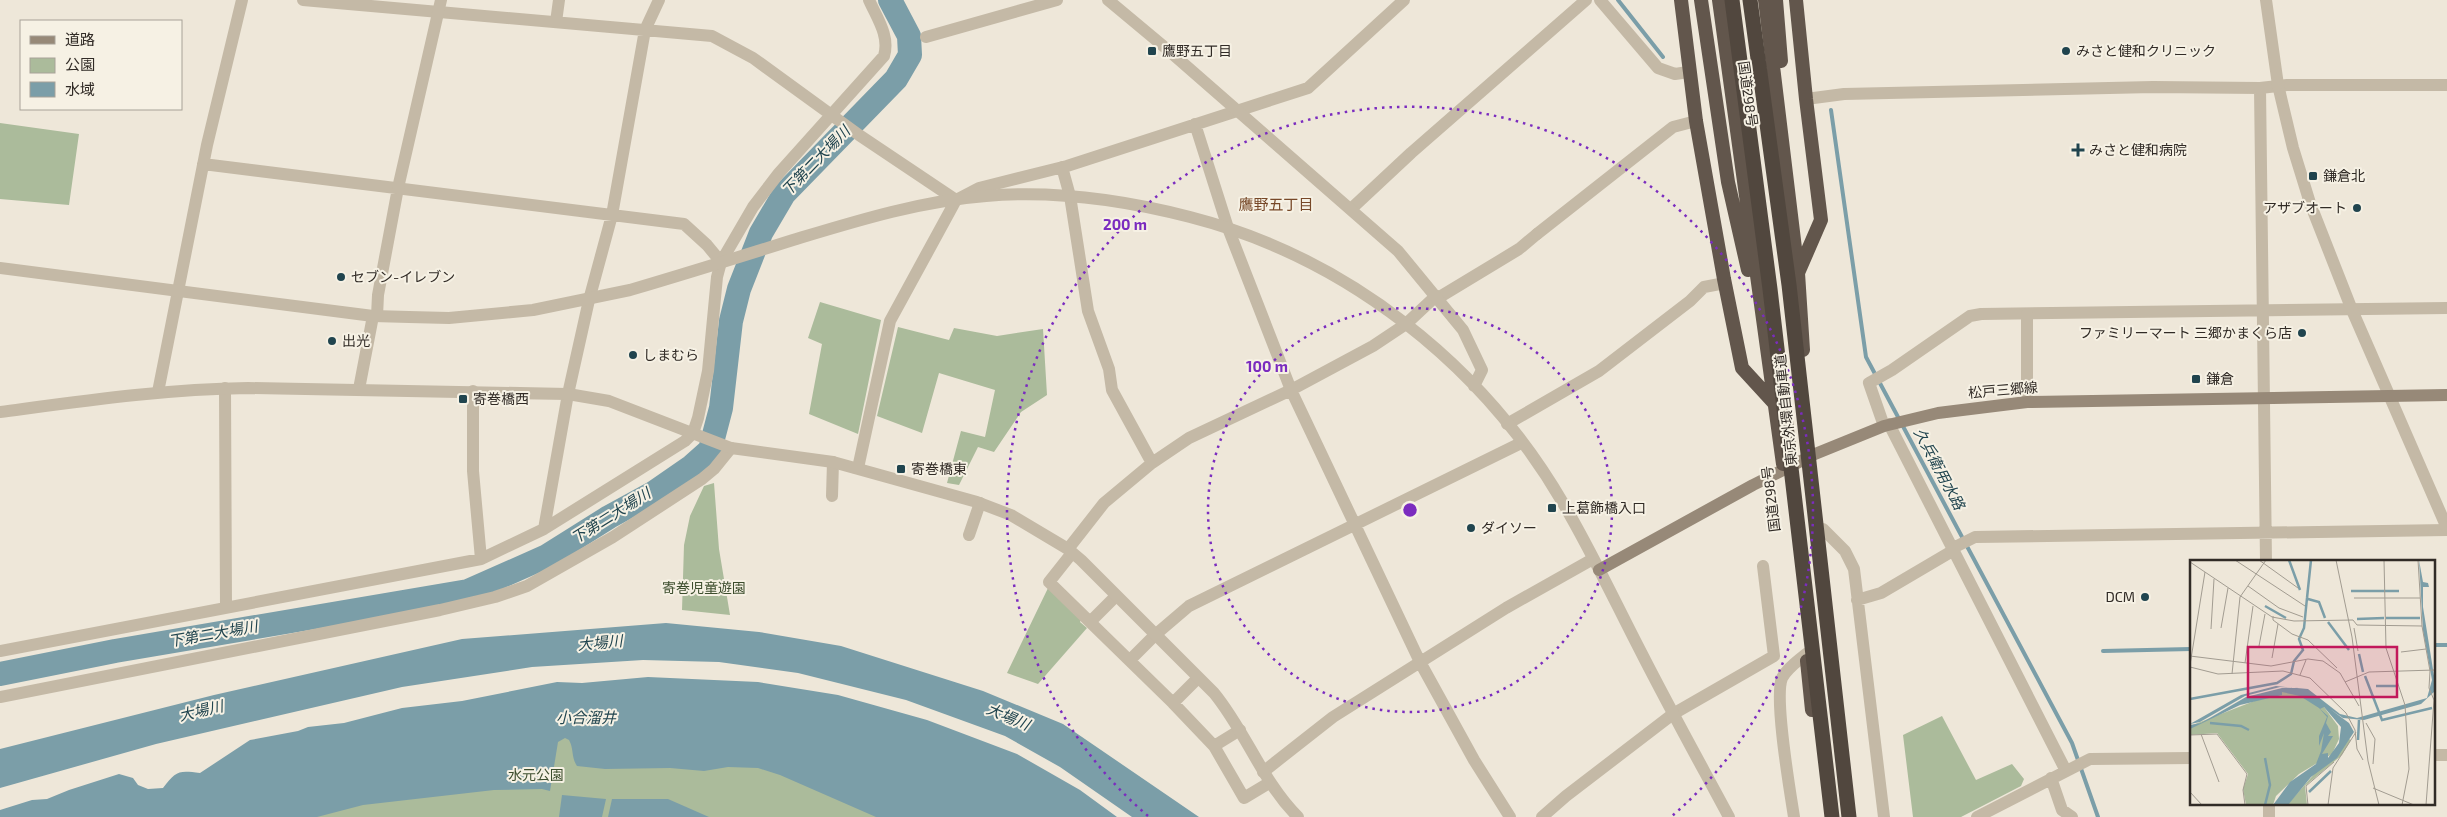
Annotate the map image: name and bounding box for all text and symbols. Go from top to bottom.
legend [20,20,182,110]
text: 道路 [65,30,95,48]
place label: 鷹野五丁目 [1162,42,1232,59]
place label: みさと健和クリニック [2076,42,2216,59]
marker: 鷹野五丁目 [1146,45,1158,57]
marker: みさと健和クリニック [2060,45,2072,57]
text: 公園 [65,55,95,73]
street label: 国道298号 [1735,60,1762,128]
text: 水域 [65,80,95,98]
water label: 下第二大場川 [778,120,854,199]
place label: みさと健和病院 [2089,141,2187,158]
marker: みさと健和病院 [2071,143,2085,157]
place label: 鎌倉北 [2323,167,2365,184]
marker: 鎌倉北 [2307,170,2319,182]
district label: 鷹野五丁目 [1238,195,1314,213]
place label: アザブオート [2263,199,2347,216]
marker: アザブオート [2351,202,2363,214]
text: 200 m [1103,215,1147,233]
place label: セブン-イレブン [351,268,455,285]
marker: セブン-イレブン [335,271,347,283]
place label: ファミリーマート 三郷かまくら店 [2079,324,2292,341]
marker: ファミリーマート 三郷かまくら店 [2296,327,2308,339]
place label: 出光 [342,332,370,349]
marker: 出光 [326,335,338,347]
place label: しまむら [643,346,699,363]
marker: しまむら [627,349,639,361]
street label: 東京外環自動車道 [1771,353,1800,467]
text: 100 m [1246,357,1288,375]
place label: 鎌倉 [2206,370,2234,387]
marker: 鎌倉 [2190,373,2202,385]
street label: 松戸三郷線 [1967,378,2039,401]
place label: 寄巻橋西 [473,390,529,407]
marker: 寄巻橋西 [457,393,469,405]
water label: 久兵衛用水路 [1911,425,1970,514]
place label: 寄巻橋東 [911,460,967,477]
marker: 寄巻橋東 [895,463,907,475]
street label: 国道298号 [1758,465,1783,533]
water label: 下第二大場川 [568,483,655,547]
place label: 上葛飾橋入口 [1562,499,1646,516]
centre of rings [1401,501,1419,519]
marker: 上葛飾橋入口 [1546,502,1558,514]
place label: ダイソー [1481,519,1537,536]
marker: ダイソー [1465,522,1477,534]
inset map [2190,560,2434,804]
park label: 寄巻児童遊園 [662,579,746,596]
place label: DCM [2105,588,2135,605]
marker: DCM [2139,591,2151,603]
water label: 下第二大場川 [167,616,261,650]
water label: 大場川 [577,631,625,653]
water label: 大場川 [177,696,227,724]
water label: 大場川 [984,699,1034,734]
water label: 小合溜井 [556,708,618,726]
park label: 水元公園 [508,766,564,783]

